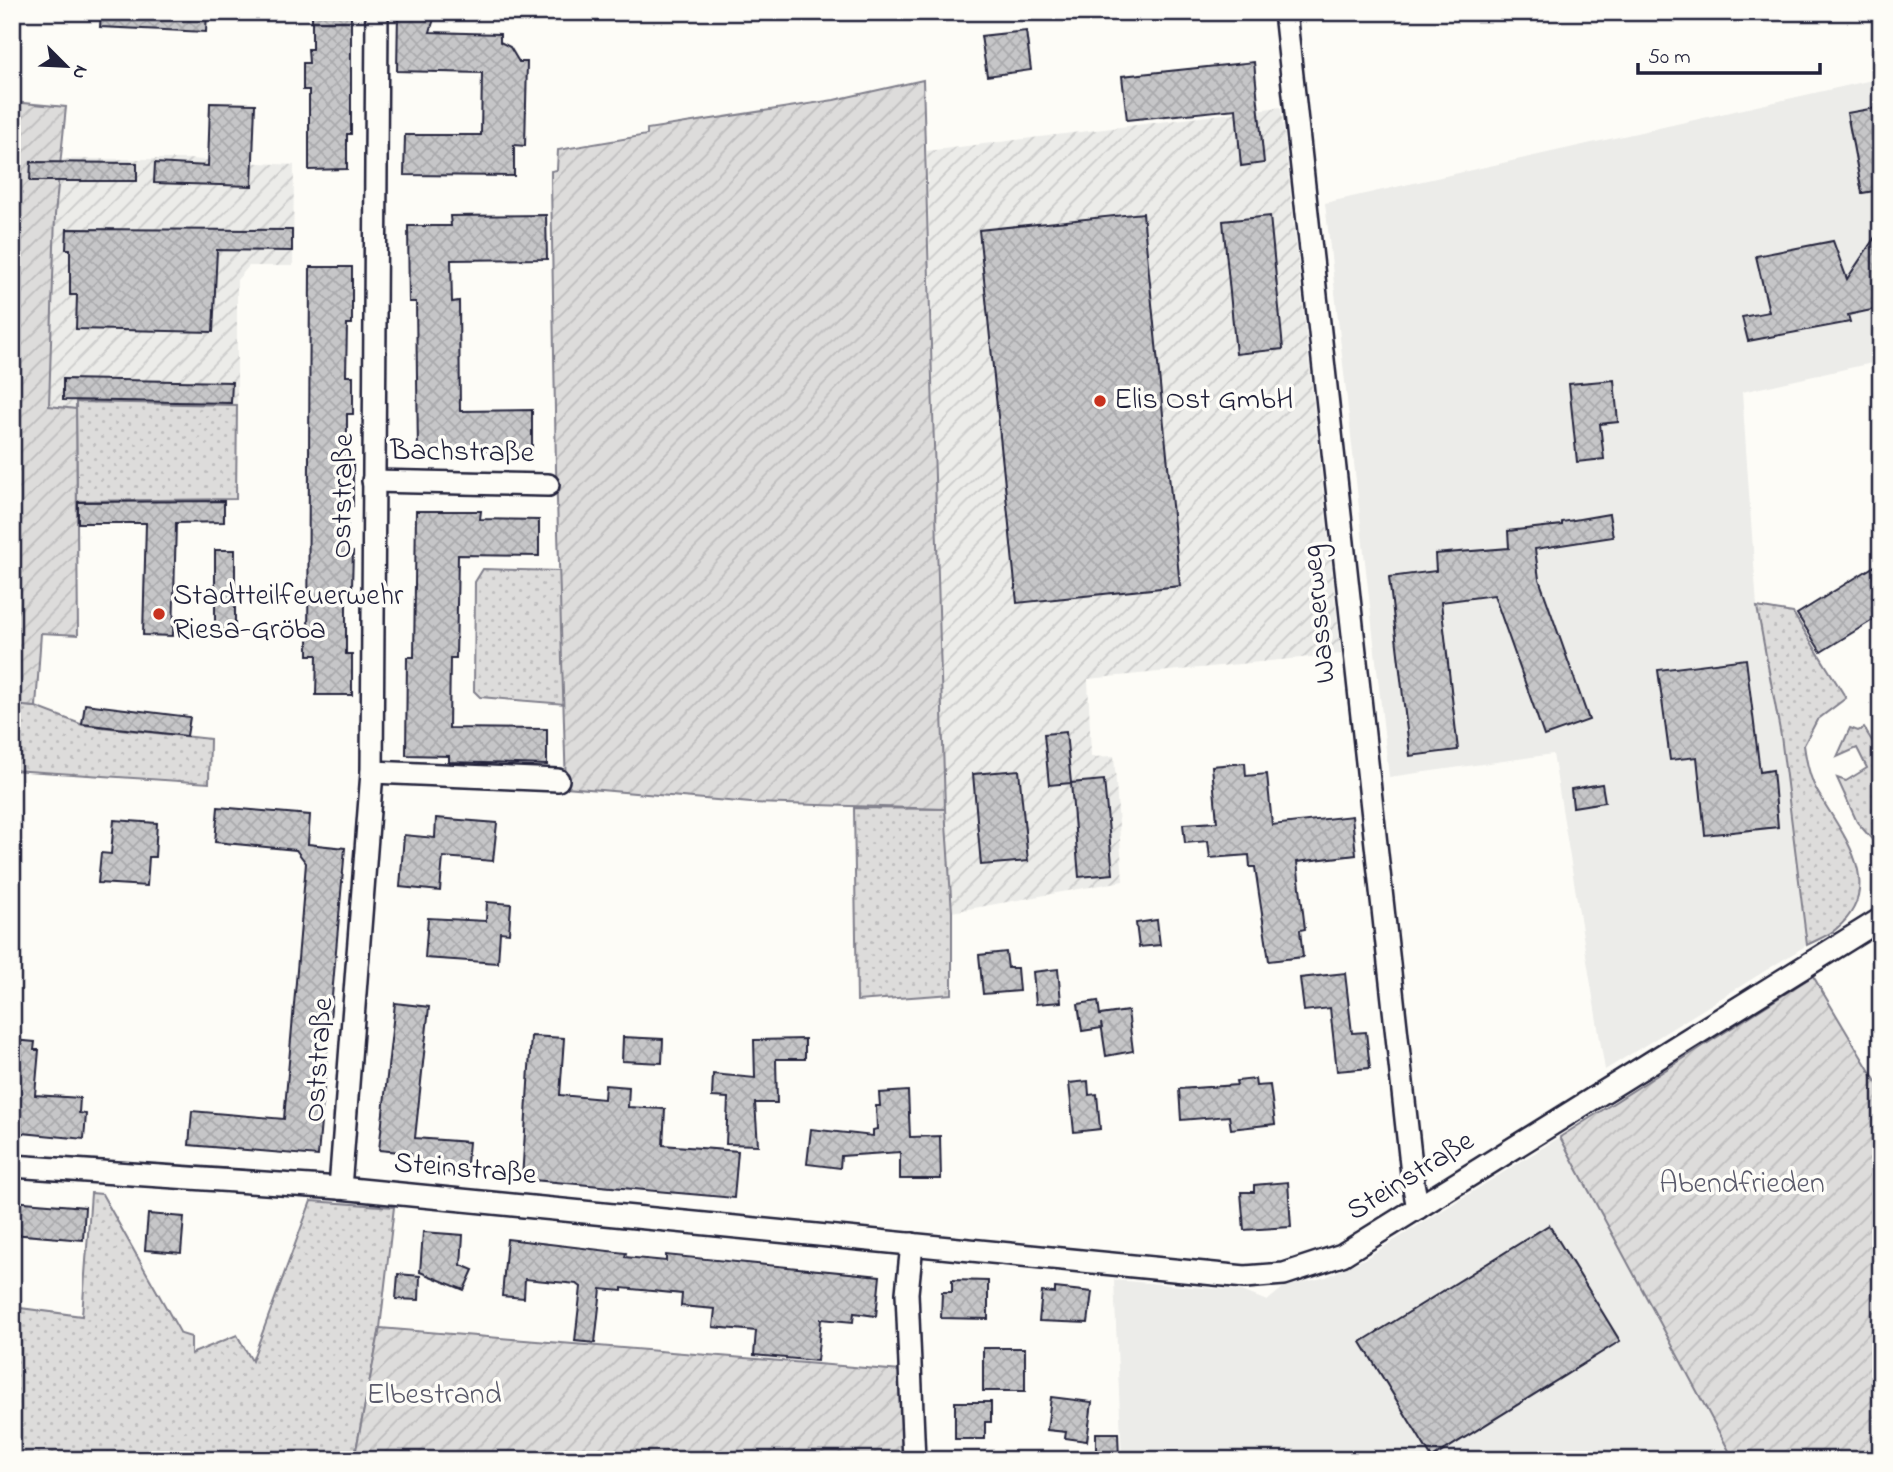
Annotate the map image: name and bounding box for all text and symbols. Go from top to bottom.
north arrow [32,32,102,102]
scale bar [1638,32,1820,76]
text: 50 m [1648,43,1691,73]
text: N [64,61,94,83]
place label: Elis Ost GmbH [1114,379,1293,423]
marker: Elis Ost GmbH [1092,393,1108,409]
street label: Bachstraße [389,430,535,476]
street label: Oststraße [321,433,367,559]
street label: Wasserweg [1291,542,1349,686]
place label: Stadtteilfeuerwehr Riesa-Gröba [173,575,404,653]
marker: Stadtteilfeuerwehr Riesa-Gröba [151,606,167,622]
street label: Oststraße [294,996,346,1124]
street label: Steinstraße [1339,1120,1484,1234]
street label: Steinstraße [392,1142,539,1198]
park label: Abendfrieden [1659,1163,1825,1207]
park label: Elbestrand [367,1374,502,1418]

